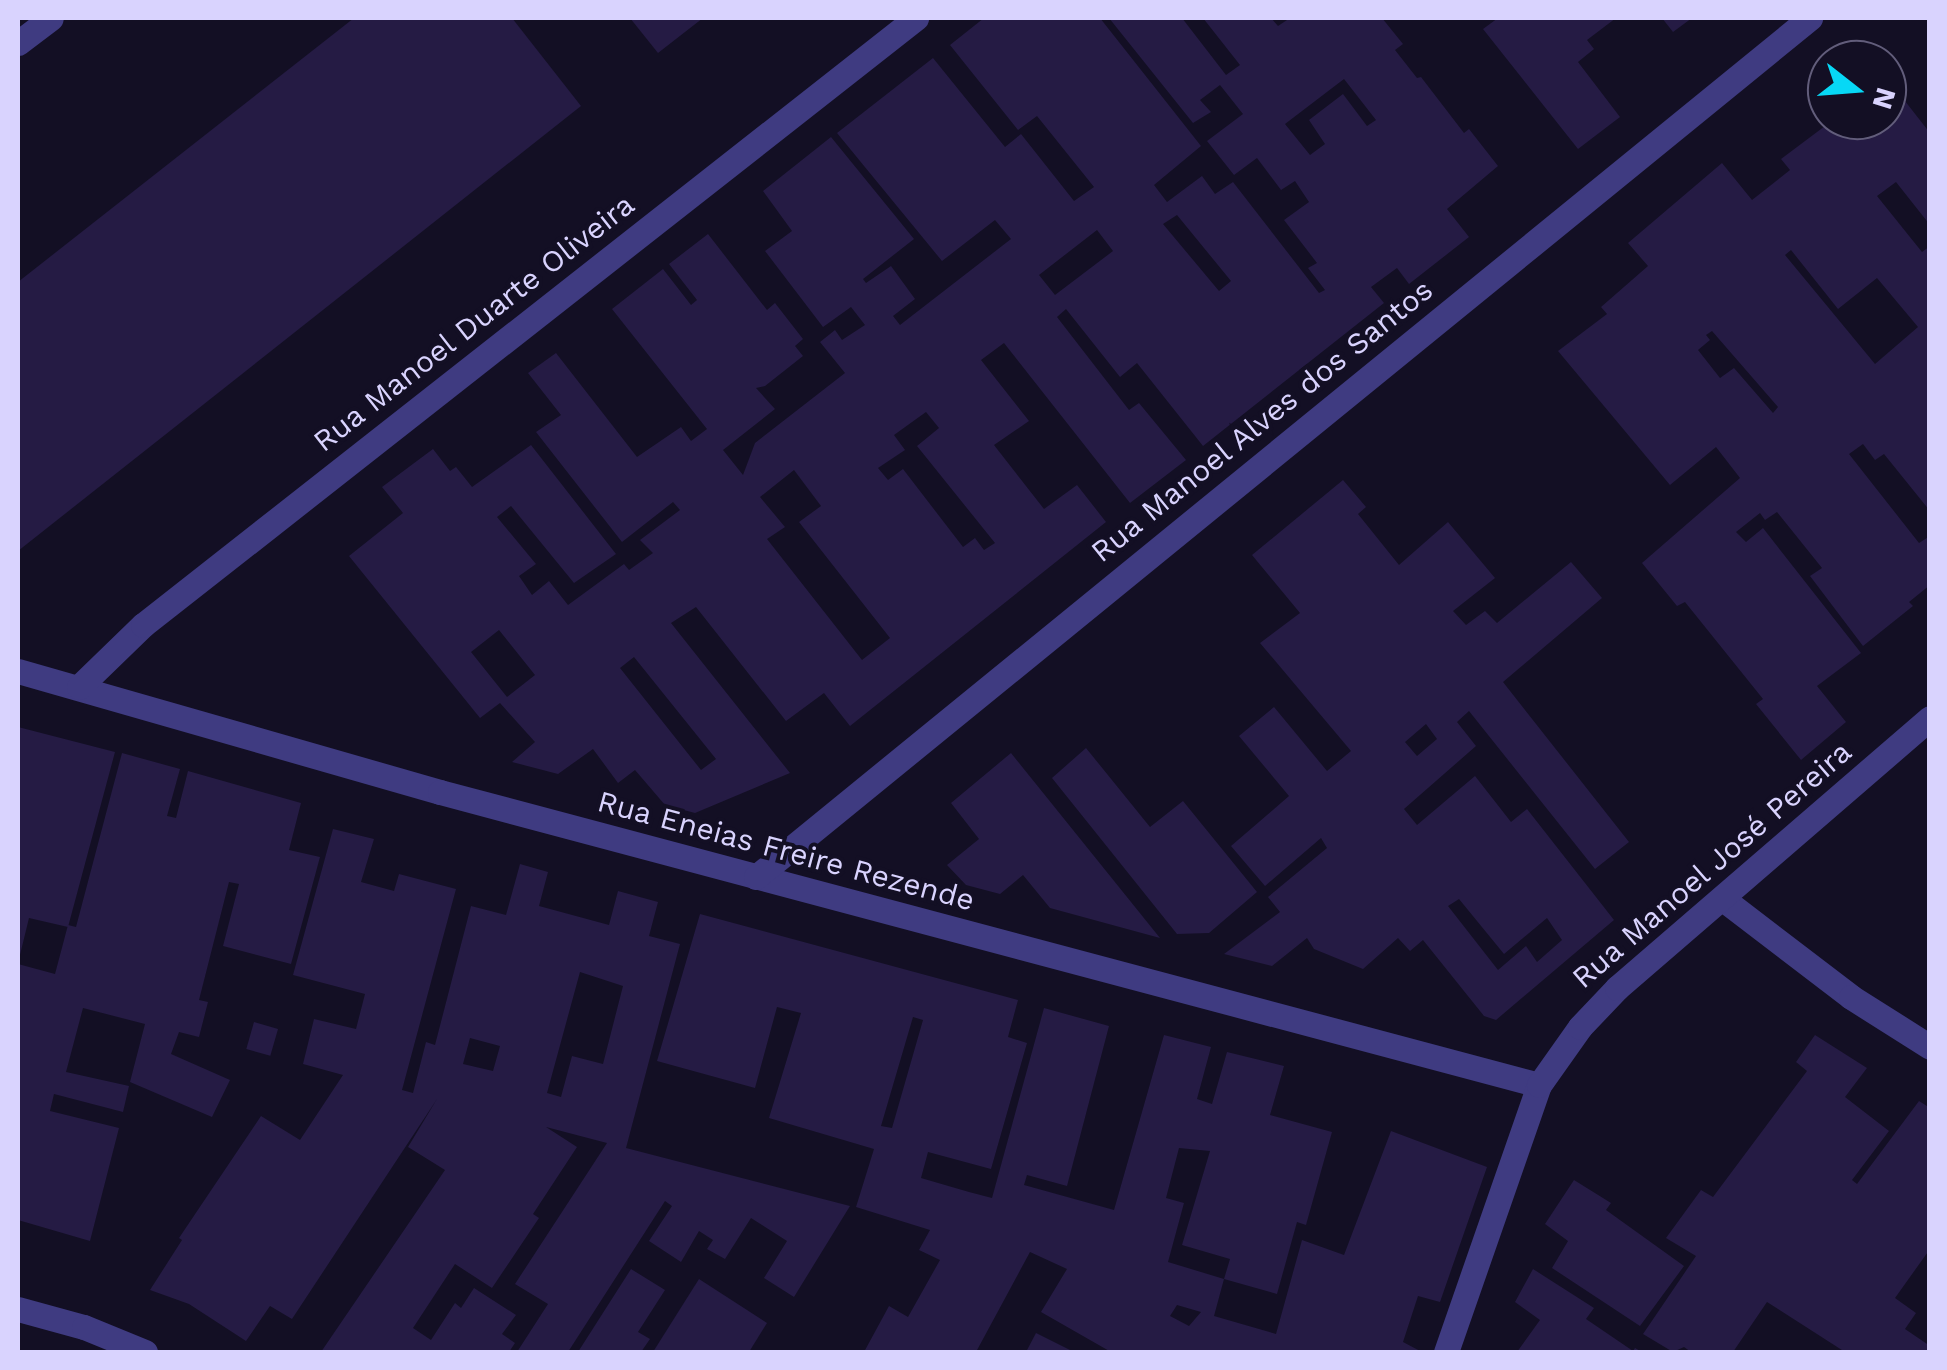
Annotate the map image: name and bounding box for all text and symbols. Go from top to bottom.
north arrow [1807,40,1907,140]
text: N [1865,84,1903,113]
street label: Rua Manoel Duarte Oliveira [306,186,642,460]
street label: Rua Manoel Alves dos Santos [1083,271,1441,571]
street label: Rua Manoel José Pereira [1564,733,1860,997]
street label: Rua Eneias Freire Rezende [593,783,979,919]

